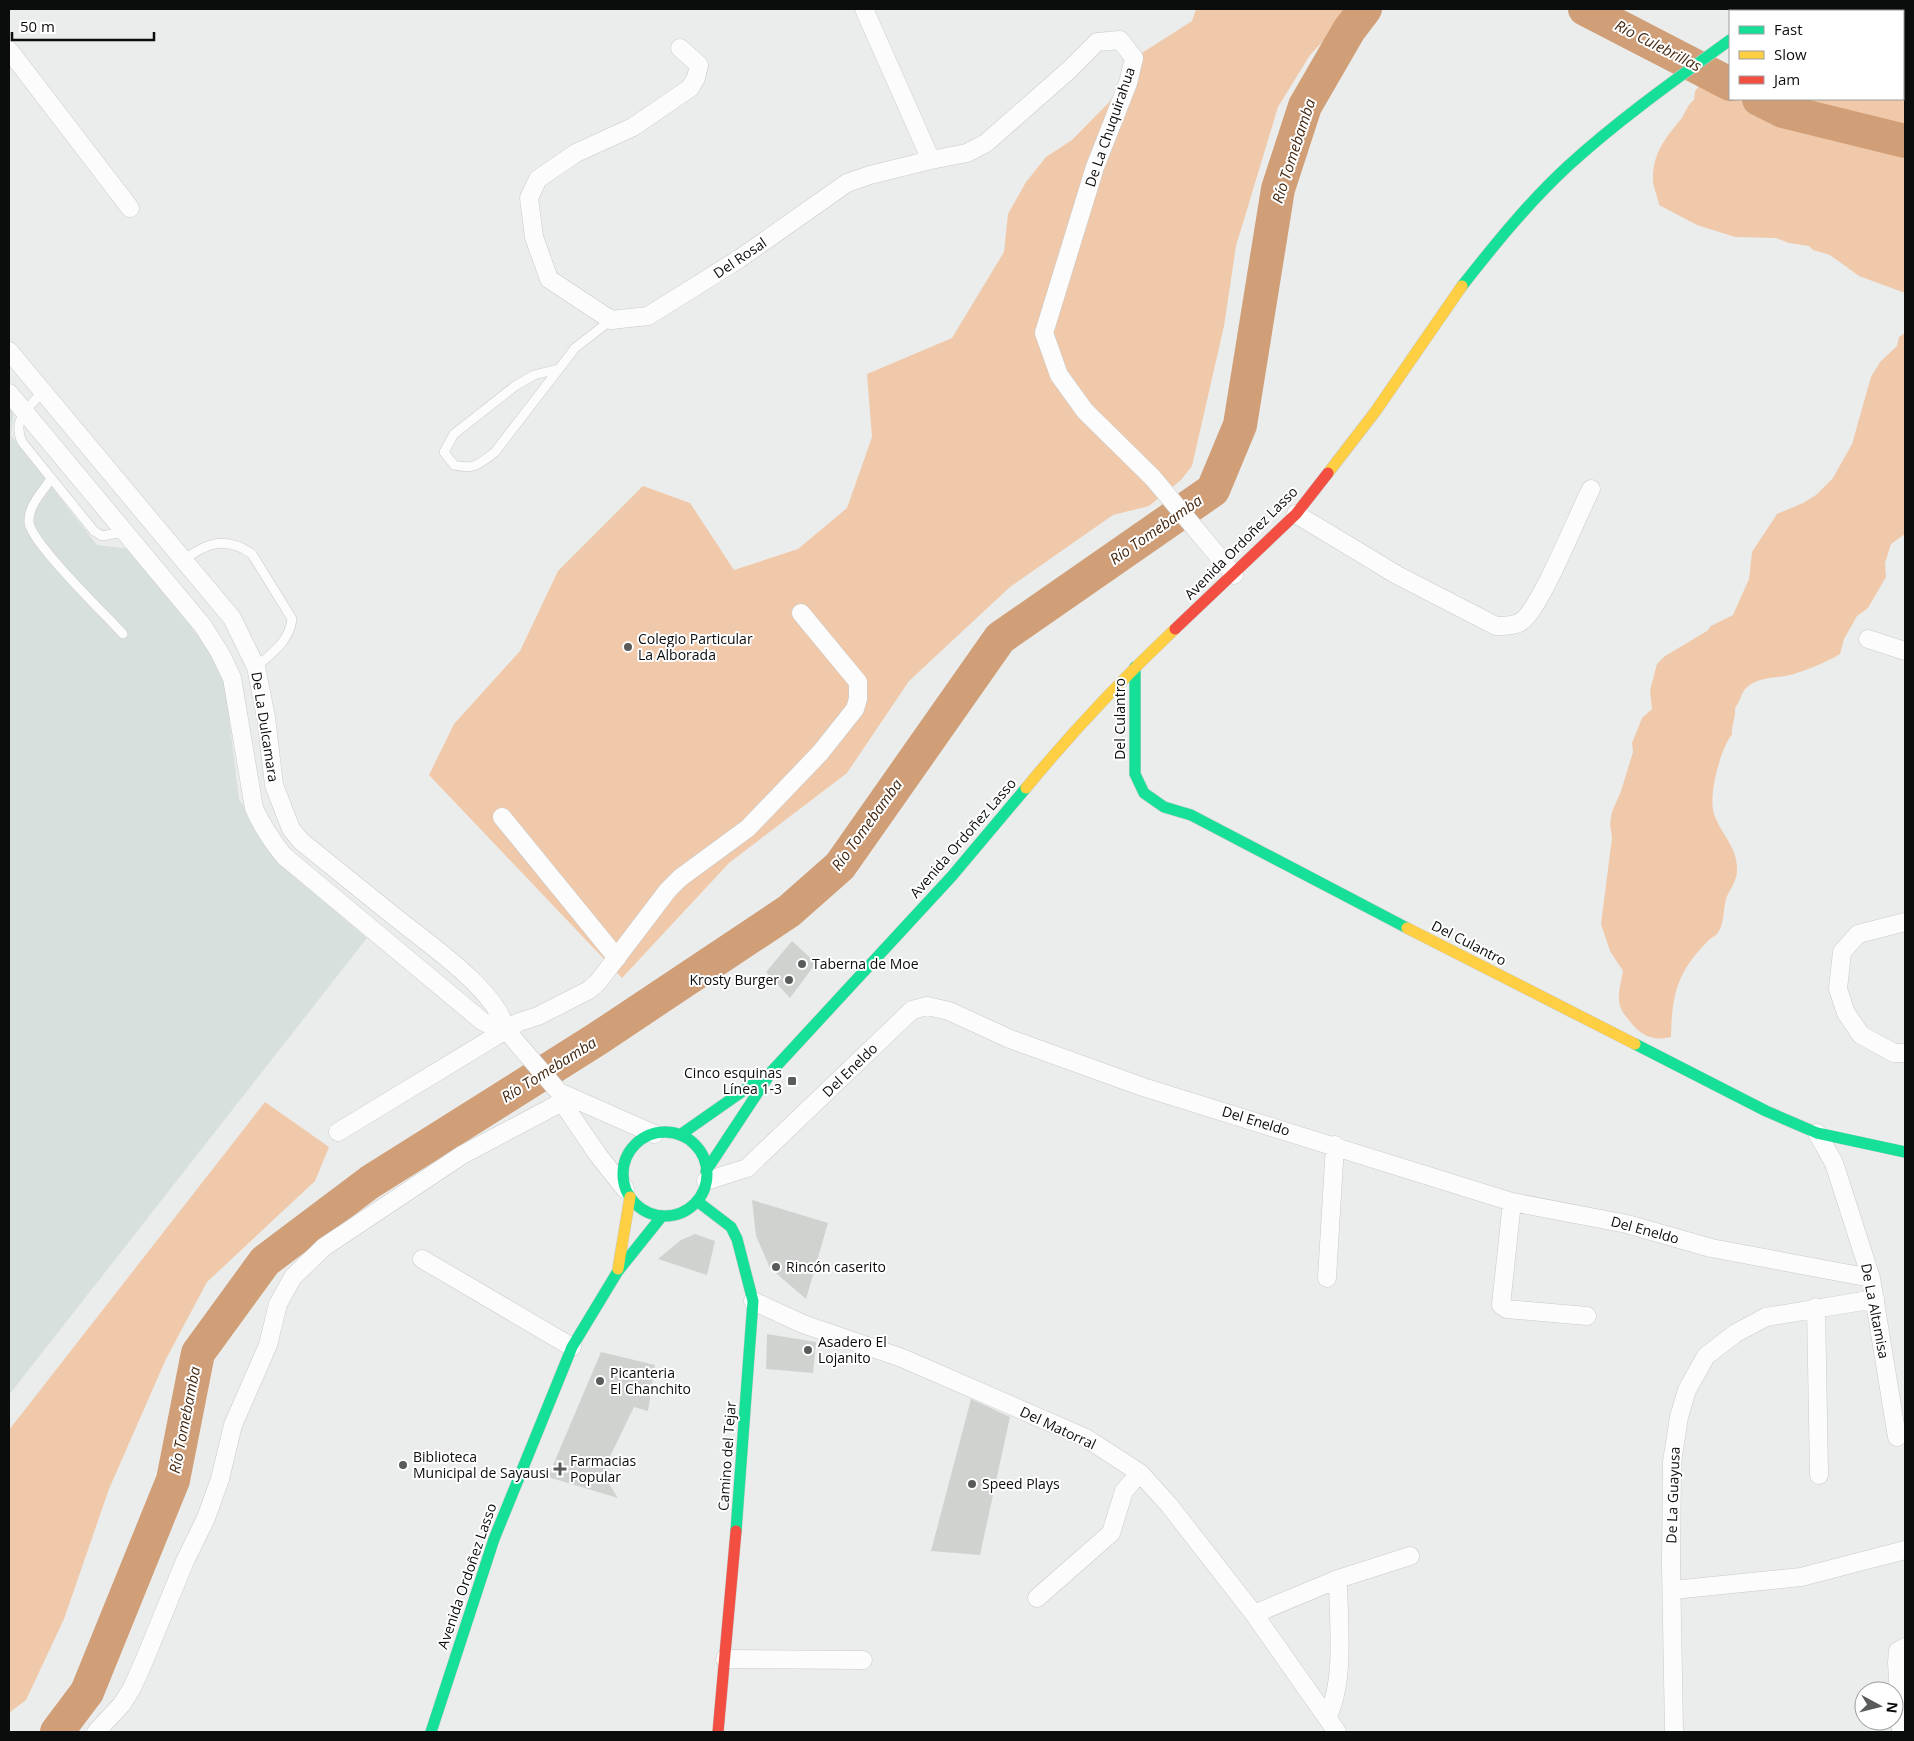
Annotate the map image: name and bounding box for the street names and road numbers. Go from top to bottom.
street label: De La Chuquirahua [1080,64,1139,189]
street label: Del Rosal [709,233,770,282]
street label: Avenida Ordoñez Lasso [1180,482,1301,603]
street label: De La Dulcamara [247,670,284,783]
street label: Del Culantro [1110,678,1129,760]
street label: Avenida Ordoñez Lasso [905,774,1020,902]
street label: Del Culantro [1429,916,1510,970]
street label: Del Eneldo [818,1039,881,1101]
street label: Del Eneldo [1220,1101,1292,1140]
street label: Del Eneldo [1609,1211,1681,1248]
street label: De La Altamisa [1857,1262,1894,1360]
street label: Camino del Tejar [713,1400,740,1511]
street label: Del Matorral [1017,1402,1099,1453]
street label: De La Guayusa [1661,1446,1684,1544]
street label: Avenida Ordoñez Lasso [433,1500,500,1651]

